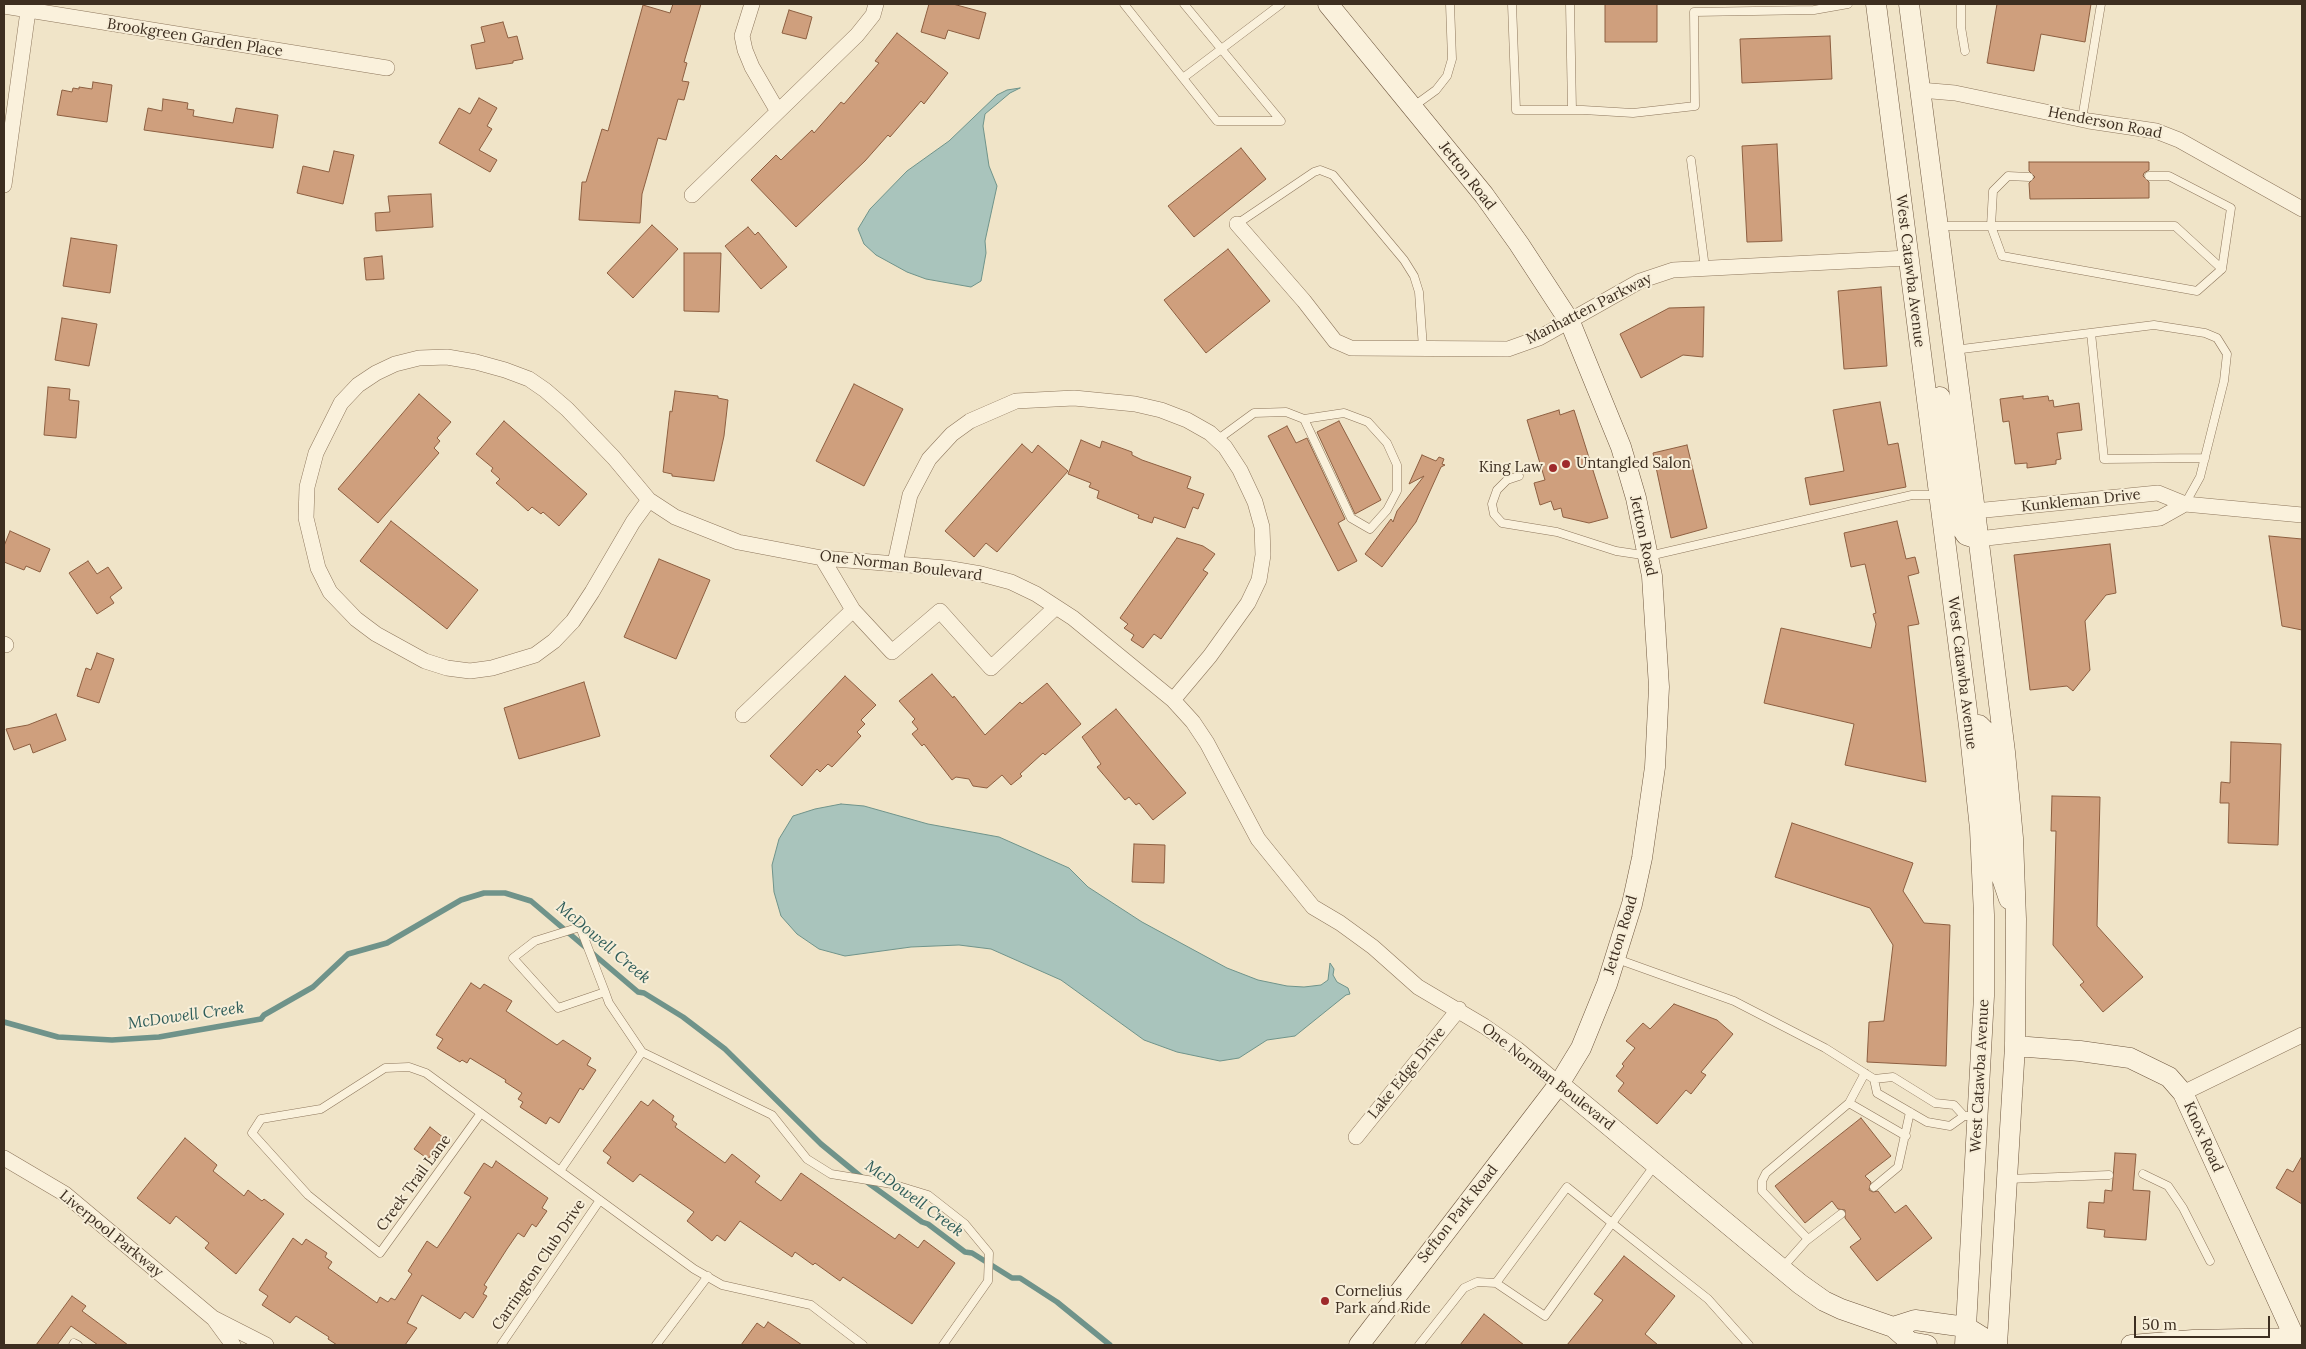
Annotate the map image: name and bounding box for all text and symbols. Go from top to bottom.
street label: Brookgreen Garden Place [106,15,284,61]
street label: Henderson Road [2046,103,2164,143]
street label: Jetton Road [1435,138,1499,214]
street label: West Catawba Avenue [1892,194,1928,348]
street label: Manhatten Parkway [1523,269,1655,349]
place label: Untangled Salon [1576,455,1691,473]
marker: Untangled Salon [1560,458,1572,470]
place label: King Law [1479,459,1543,477]
marker: King Law [1547,462,1559,474]
street label: Kunkleman Drive [2020,486,2142,516]
street label: Jetton Road [1626,494,1660,578]
street label: One Norman Boulevard [819,547,983,585]
street label: West Catawba Avenue [1944,596,1980,750]
street label: Jetton Road [1600,893,1642,977]
water label: McDowell Creek [552,898,654,988]
water label: McDowell Creek [127,998,245,1034]
street label: West Catawba Avenue [1967,999,1993,1153]
street label: One Norman Boulevard [1478,1020,1618,1134]
street label: Lake Edge Drive [1364,1023,1450,1123]
street label: Knox Road [2180,1099,2226,1175]
street label: Creek Trail Lane [373,1131,455,1235]
water label: McDowell Creek [861,1157,967,1241]
street label: Sefton Park Road [1414,1161,1502,1267]
street label: Liverpool Parkway [56,1187,166,1281]
street label: Carrington Club Drive [488,1196,590,1334]
place label: Cornelius Park and Ride [1335,1283,1431,1318]
marker: Cornelius Park and Ride [1319,1295,1331,1307]
scale bar [2136,1306,2272,1338]
text: 50 m [2142,1315,2177,1334]

